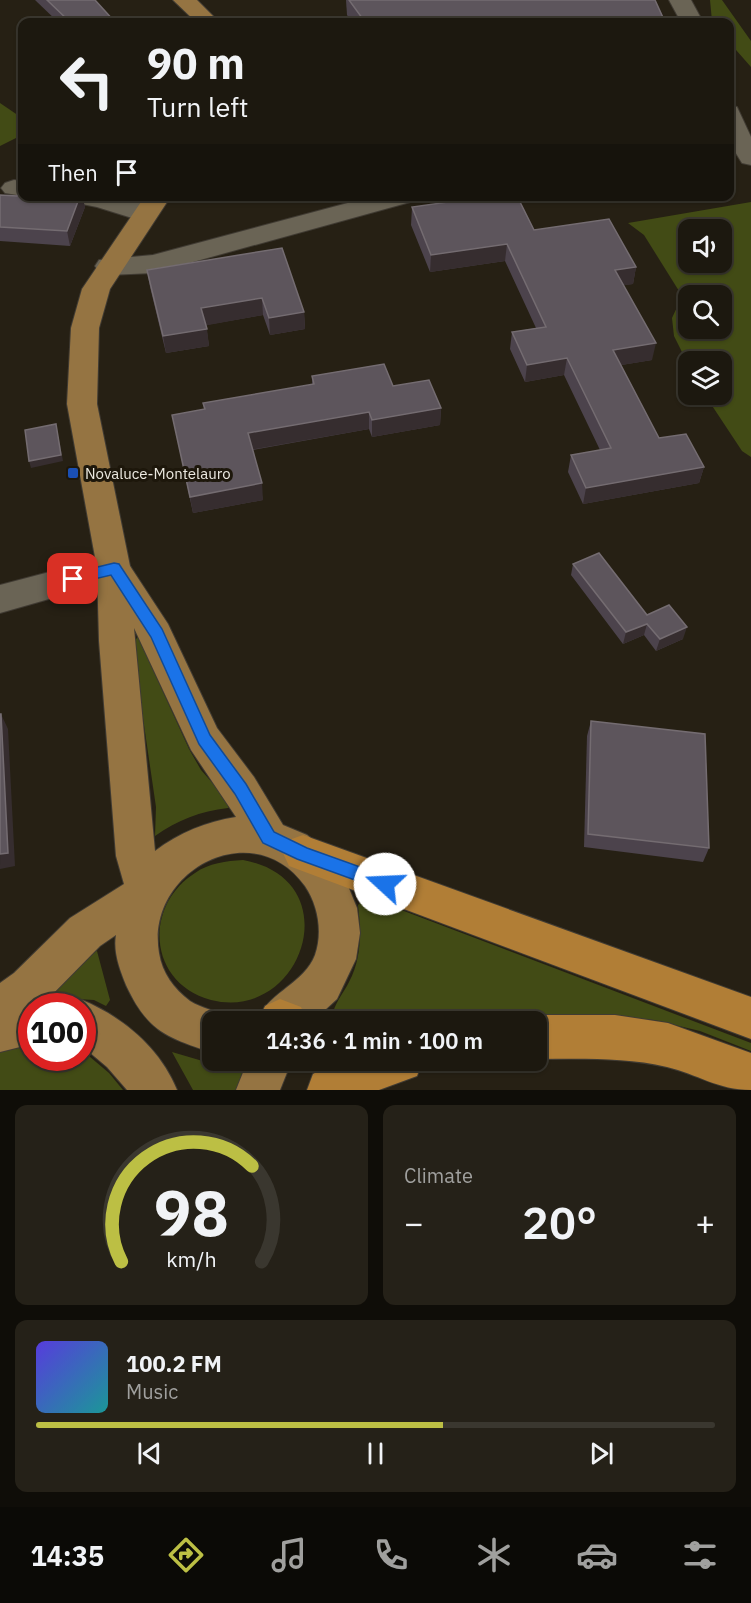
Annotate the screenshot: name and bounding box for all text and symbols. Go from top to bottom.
text: 90 m [147,36,245,91]
icon: left [48,42,126,120]
text: Turn left [147,89,248,124]
icon: arrive [110,156,143,189]
text: Then [48,158,98,187]
map controls [678,219,732,405]
button: sound [678,219,732,273]
button: search [678,285,732,339]
button: layers [678,351,732,405]
place label: Novaluce-Montelauro [85,464,231,483]
marker: Novaluce-Montelauro [66,466,80,480]
pin [47,553,98,604]
icon: arrive [56,562,89,595]
position arrow [353,852,417,916]
speed limit sign: 100 [18,993,96,1071]
text: 14:36 · 1 min · 100 m [266,1026,483,1055]
text: Climate [404,1162,473,1189]
text: 98 [154,1172,229,1253]
text: 20° [522,1193,597,1251]
text: − [404,1201,424,1244]
text: + [695,1201,715,1244]
text: km/h [166,1245,217,1273]
text: 100.2 FM [126,1349,222,1378]
text: Music [126,1378,178,1405]
icon: previous [133,1437,166,1470]
icon: pause [359,1437,392,1470]
icon: next [585,1437,618,1470]
icon: directions [165,1534,207,1576]
icon: music [268,1534,310,1576]
icon: phone [370,1534,412,1576]
icon: climate [473,1534,515,1576]
icon: car [576,1534,618,1576]
icon: filters [679,1534,721,1576]
text: 14:35 [30,1538,104,1573]

